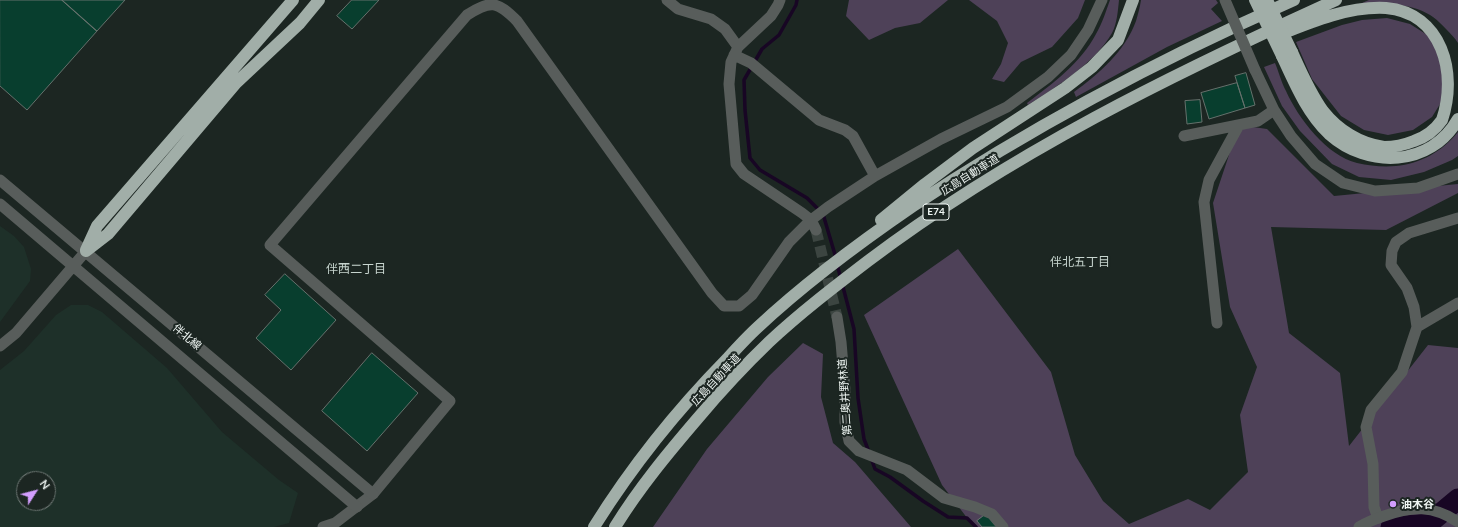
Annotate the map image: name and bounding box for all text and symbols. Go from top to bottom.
street label: 広島自動車道 [939,152,1001,198]
road number: E74 [923,204,949,220]
district label: 伴北五丁目 [1050,255,1110,269]
district label: 伴西二丁目 [326,262,386,276]
street label: 伴北線 [170,321,204,353]
street label: 広島自動車道 [689,351,743,409]
street label: 第二奥井野林道 [836,358,854,436]
north arrow [16,471,56,511]
text: N [38,477,53,491]
place label: 油木谷 [1401,497,1434,511]
marker: 油木谷 [1388,499,1398,509]

